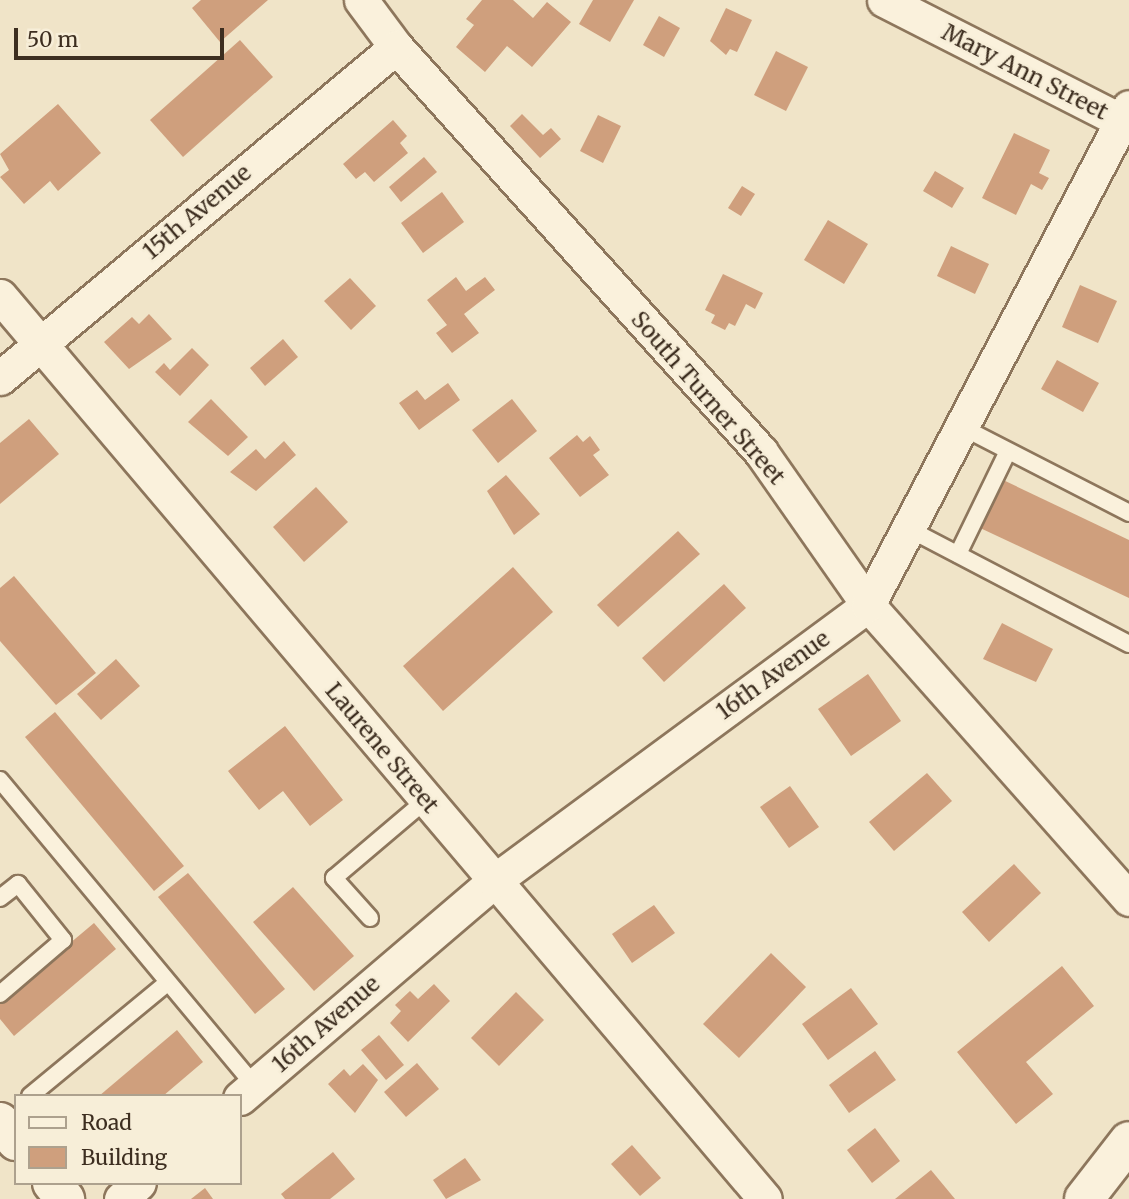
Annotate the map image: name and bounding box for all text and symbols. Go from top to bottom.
scale bar [18,14,228,58]
street label: Mary Ann Street [937,18,1113,126]
text: 50 m [27,26,78,53]
street label: 15th Avenue [137,159,257,265]
street label: South Turner Street [625,306,791,490]
street label: 16th Avenue [711,625,835,725]
street label: Laurene Street [320,677,444,819]
street label: 16th Avenue [267,970,385,1078]
legend [14,1094,242,1185]
text: Road [81,1109,132,1136]
text: Building [81,1144,167,1171]

